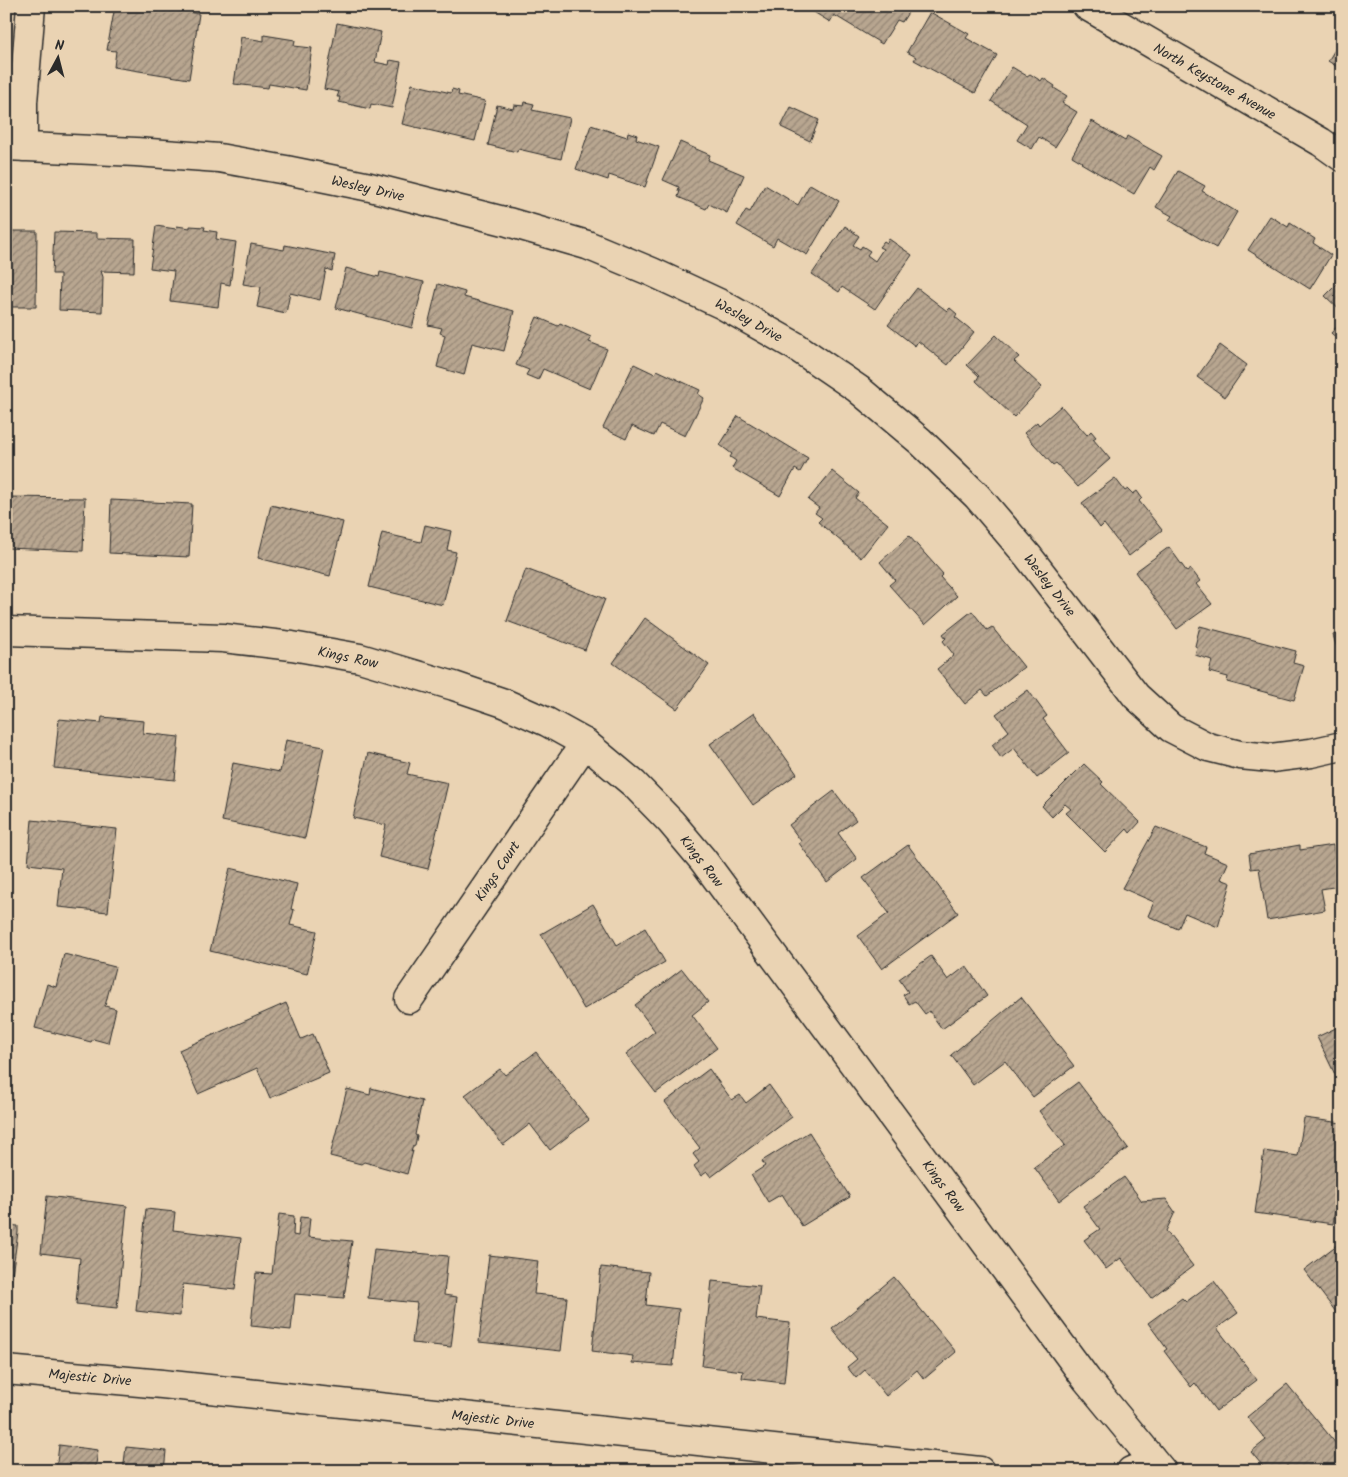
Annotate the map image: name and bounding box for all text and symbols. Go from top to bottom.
north arrow [32,32,82,82]
text: N [54,35,65,58]
street label: North Keystone Avenue [1149,38,1281,126]
street label: Wesley Drive [329,170,407,208]
street label: Wesley Drive [711,293,787,349]
street label: Wesley Drive [1018,550,1081,622]
street label: Kings Row [316,641,381,675]
street label: Kings Row [674,831,729,893]
street label: Kings Court [469,836,527,906]
street label: Kings Row [916,1156,971,1218]
street label: Majestic Drive [47,1363,133,1393]
street label: Majestic Drive [450,1405,536,1435]

